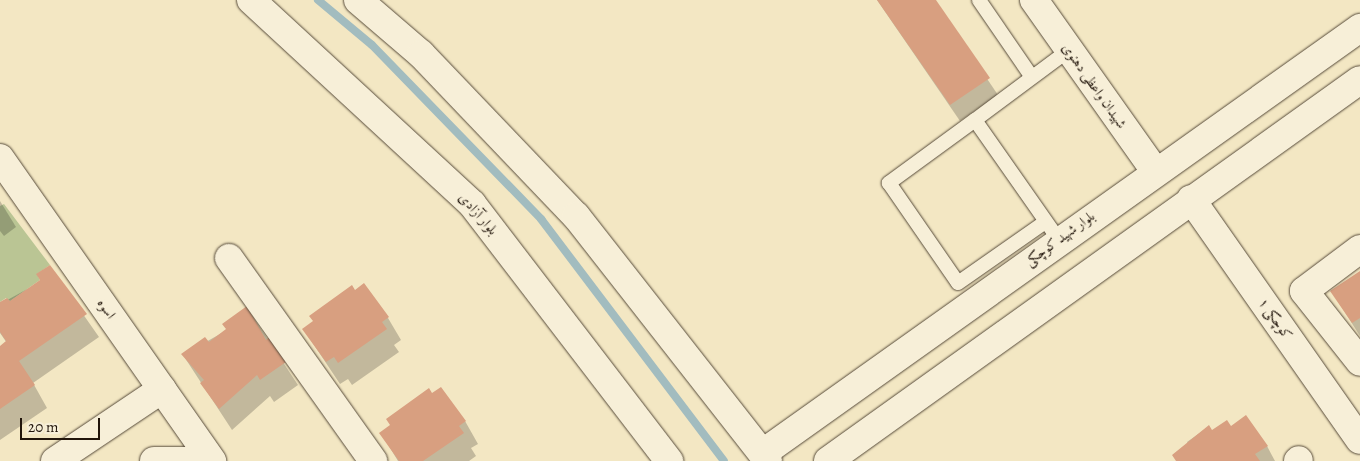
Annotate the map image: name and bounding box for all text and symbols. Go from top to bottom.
street label: شهیدان واعظی دهنوی [1058,40,1130,132]
street label: بلوار آزادی [455,189,501,239]
street label: بلوار شهید کوچکی [1022,208,1098,270]
street label: کوچکی ۱ [1255,295,1295,343]
street label: اسوه [93,296,119,322]
scale bar [22,408,102,440]
text: 20 m [28,417,59,437]

